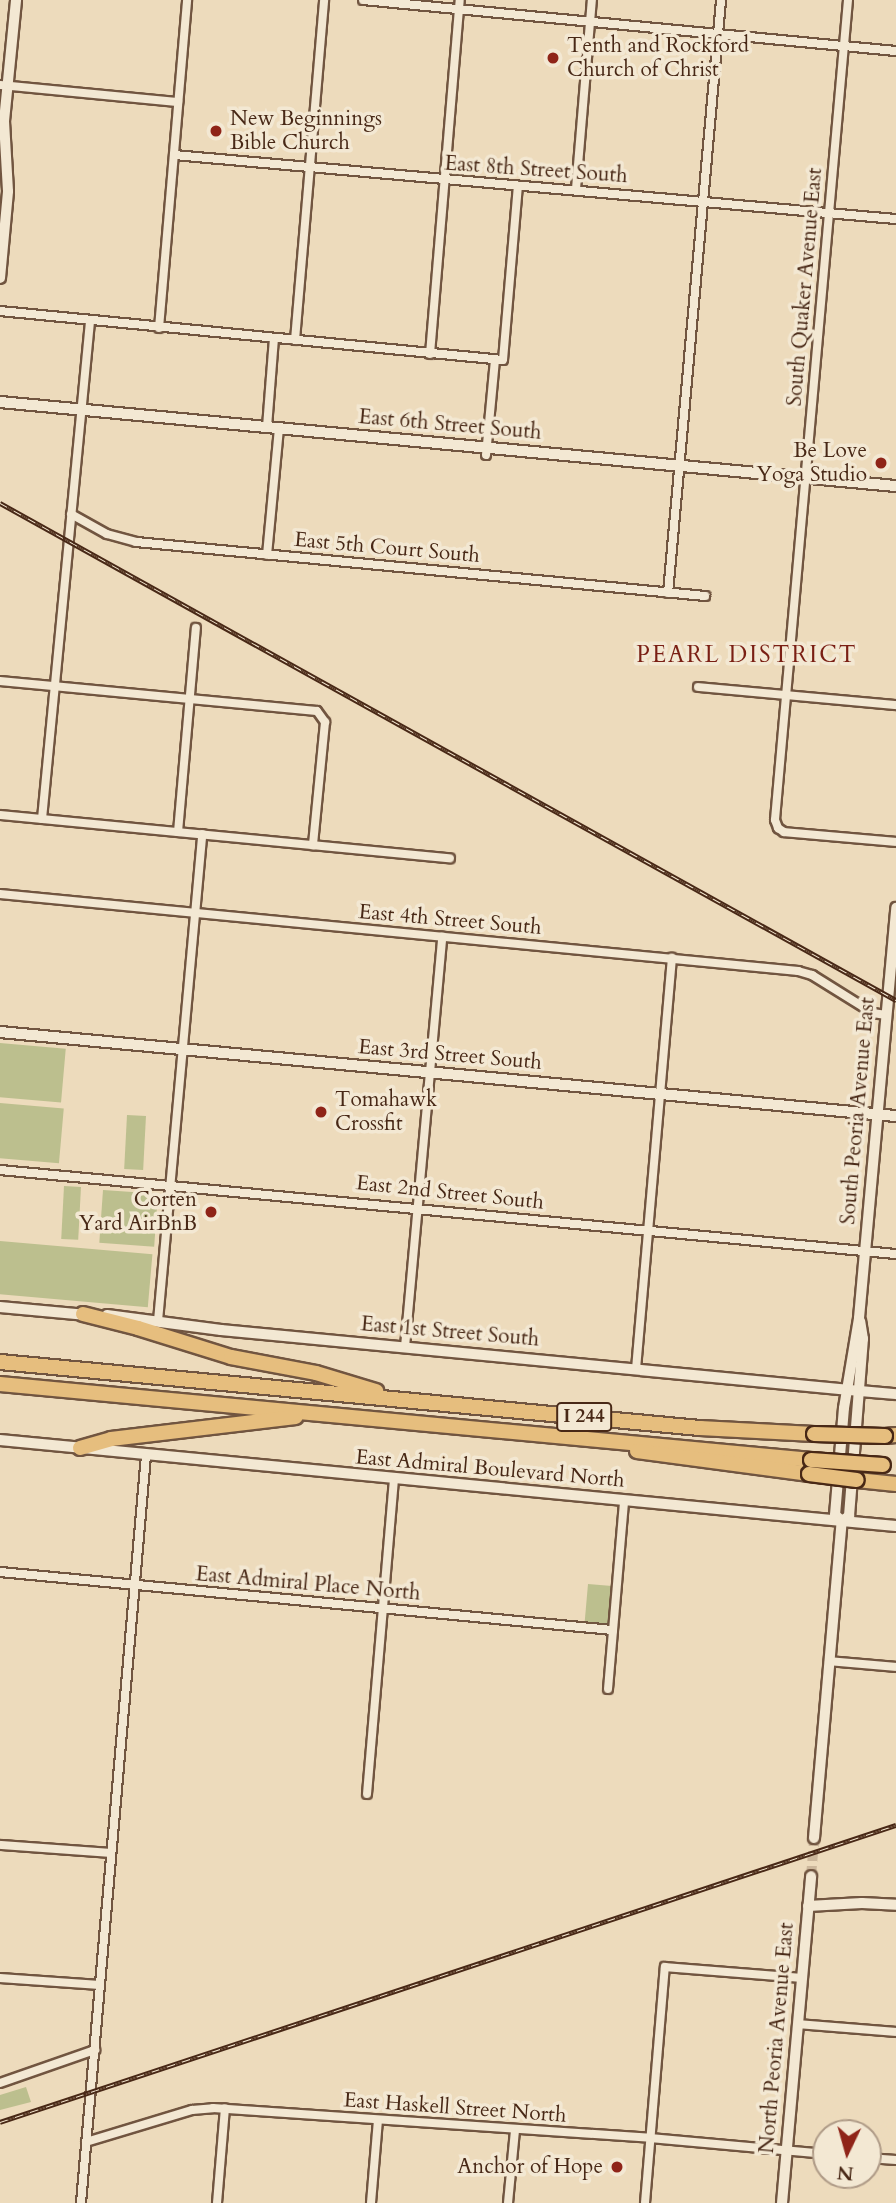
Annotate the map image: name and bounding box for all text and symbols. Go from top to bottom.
place label: Tenth and Rockford Church of Christ [567,33,749,83]
marker: Tenth and Rockford Church of Christ [545,50,561,66]
place label: New Beginnings Bible Church [230,106,382,156]
marker: New Beginnings Bible Church [208,123,224,139]
street label: East 8th Street South [444,151,628,189]
street label: South Quaker Avenue East [782,167,828,407]
street label: East 6th Street South [357,404,543,446]
place label: Be Love Yoga Studio [756,438,867,488]
marker: Be Love Yoga Studio [873,455,889,471]
street label: East 5th Court South [293,527,481,569]
district label: PEARL DISTRICT [638,641,856,669]
street label: East 4th Street South [357,899,543,941]
street label: South Peoria Avenue East [836,996,880,1226]
street label: East 3rd Street South [357,1034,543,1076]
place label: Tomahawk Crossfit [335,1087,437,1137]
marker: Tomahawk Crossfit [313,1104,329,1120]
street label: East 2nd Street South [355,1171,545,1215]
place label: Corten Yard AirBnB [79,1187,197,1237]
marker: Corten Yard AirBnB [203,1204,219,1220]
street label: East 1st Street South [360,1312,540,1352]
road number: I 244 [556,1401,612,1432]
street label: East Admiral Boulevard North [354,1445,626,1493]
street label: East Admiral Place North [195,1562,421,1606]
street label: North Peoria Avenue East [754,1921,800,2155]
street label: East Haskell Street North [343,2088,567,2128]
north arrow [812,2119,882,2189]
place label: Anchor of Hope [457,2154,603,2180]
marker: Anchor of Hope [609,2159,625,2175]
text: N [836,2159,855,2187]

